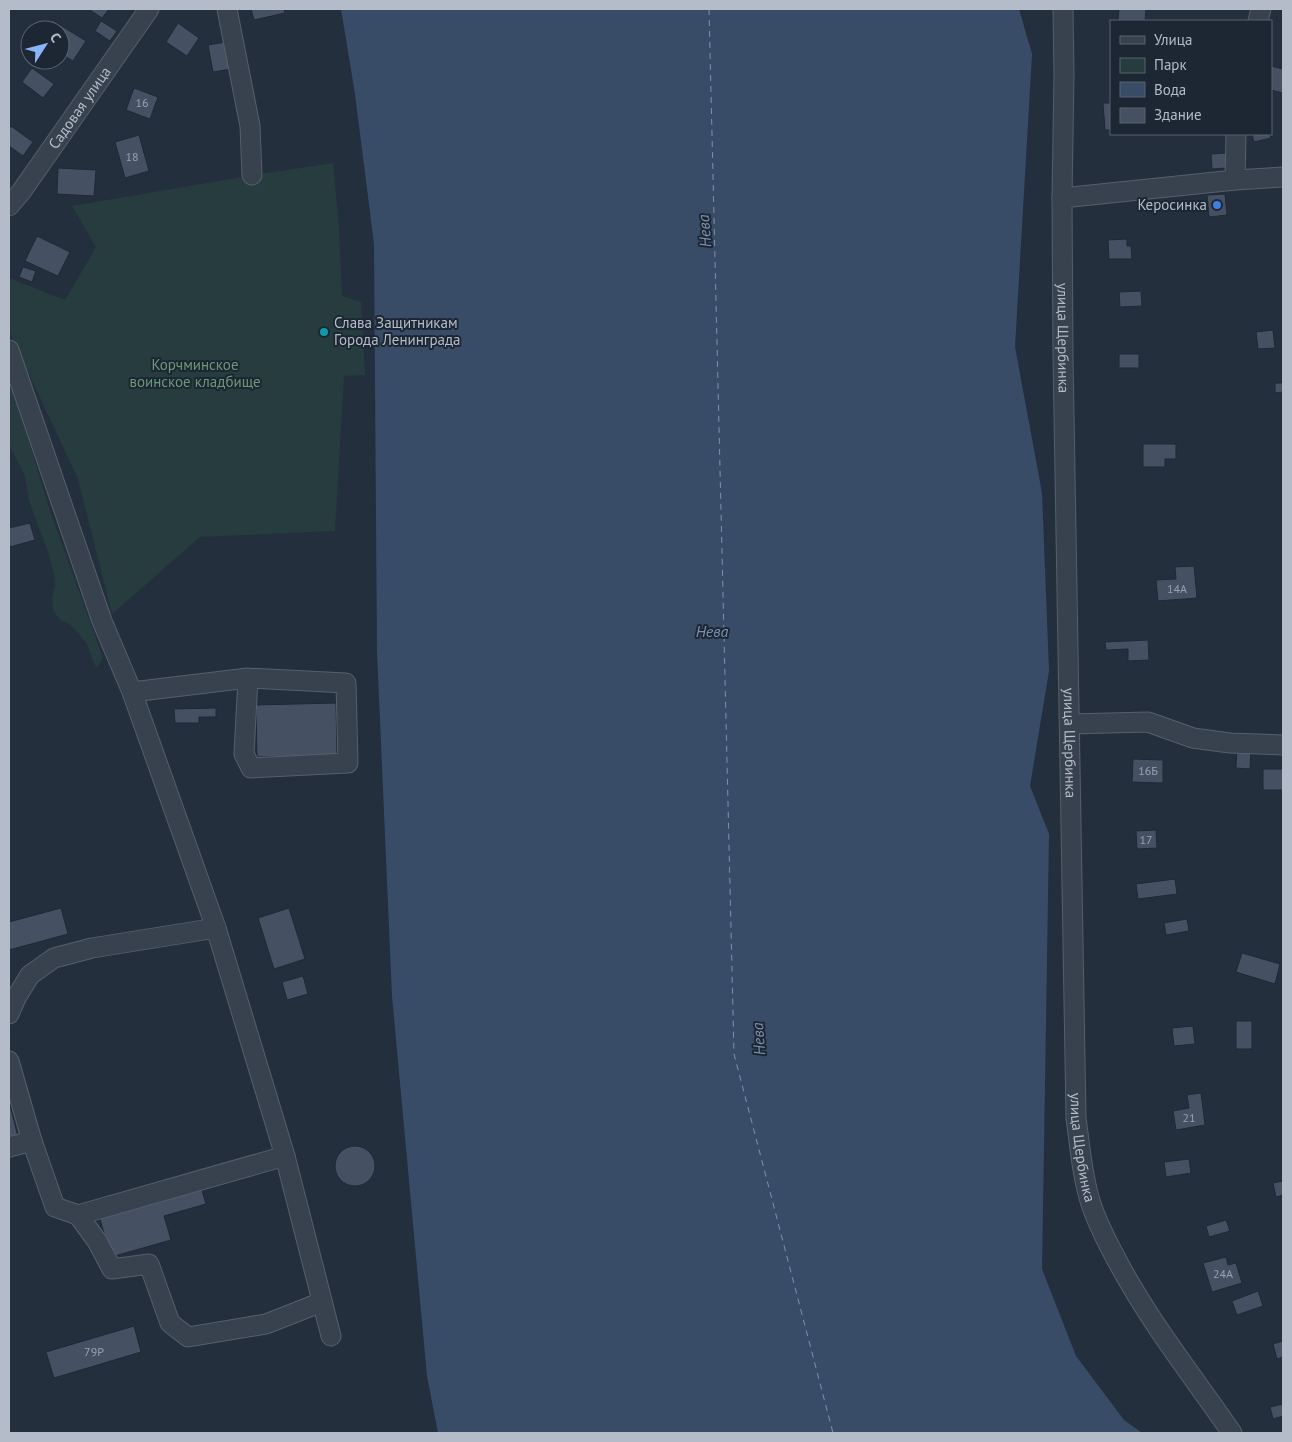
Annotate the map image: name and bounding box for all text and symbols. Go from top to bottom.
north arrow [20,20,70,70]
legend [1110,20,1272,135]
text: С [46,29,65,46]
text: Улица [1154,30,1192,49]
text: Парк [1154,55,1187,74]
street label: Садовая улица [44,63,115,153]
text: Вода [1154,80,1186,99]
house number: 16 [135,95,149,110]
text: Здание [1154,105,1202,124]
house number: 18 [125,149,139,164]
place label: Керосинка [1137,195,1207,214]
marker: Керосинка [1211,199,1223,211]
water label: Нева [693,214,715,248]
street label: улица Щербинка [1054,283,1074,393]
place label: Слава Защитникам Города Ленинграда [334,313,461,349]
marker: Слава Защитникам Города Ленинграда [318,326,330,338]
park label: Корчминское воинское кладбище [129,355,261,391]
house number: 14А [1167,581,1187,596]
water label: Нева [696,621,729,641]
street label: улица Щербинка [1060,688,1081,798]
house number: 16Б [1138,763,1158,778]
house number: 17 [1139,832,1153,847]
water label: Нева [747,1022,769,1056]
street label: улица Щербинка [1067,1092,1100,1204]
house number: 21 [1182,1110,1196,1125]
house number: 24А [1213,1266,1233,1281]
house number: 79Р [84,1344,104,1359]

